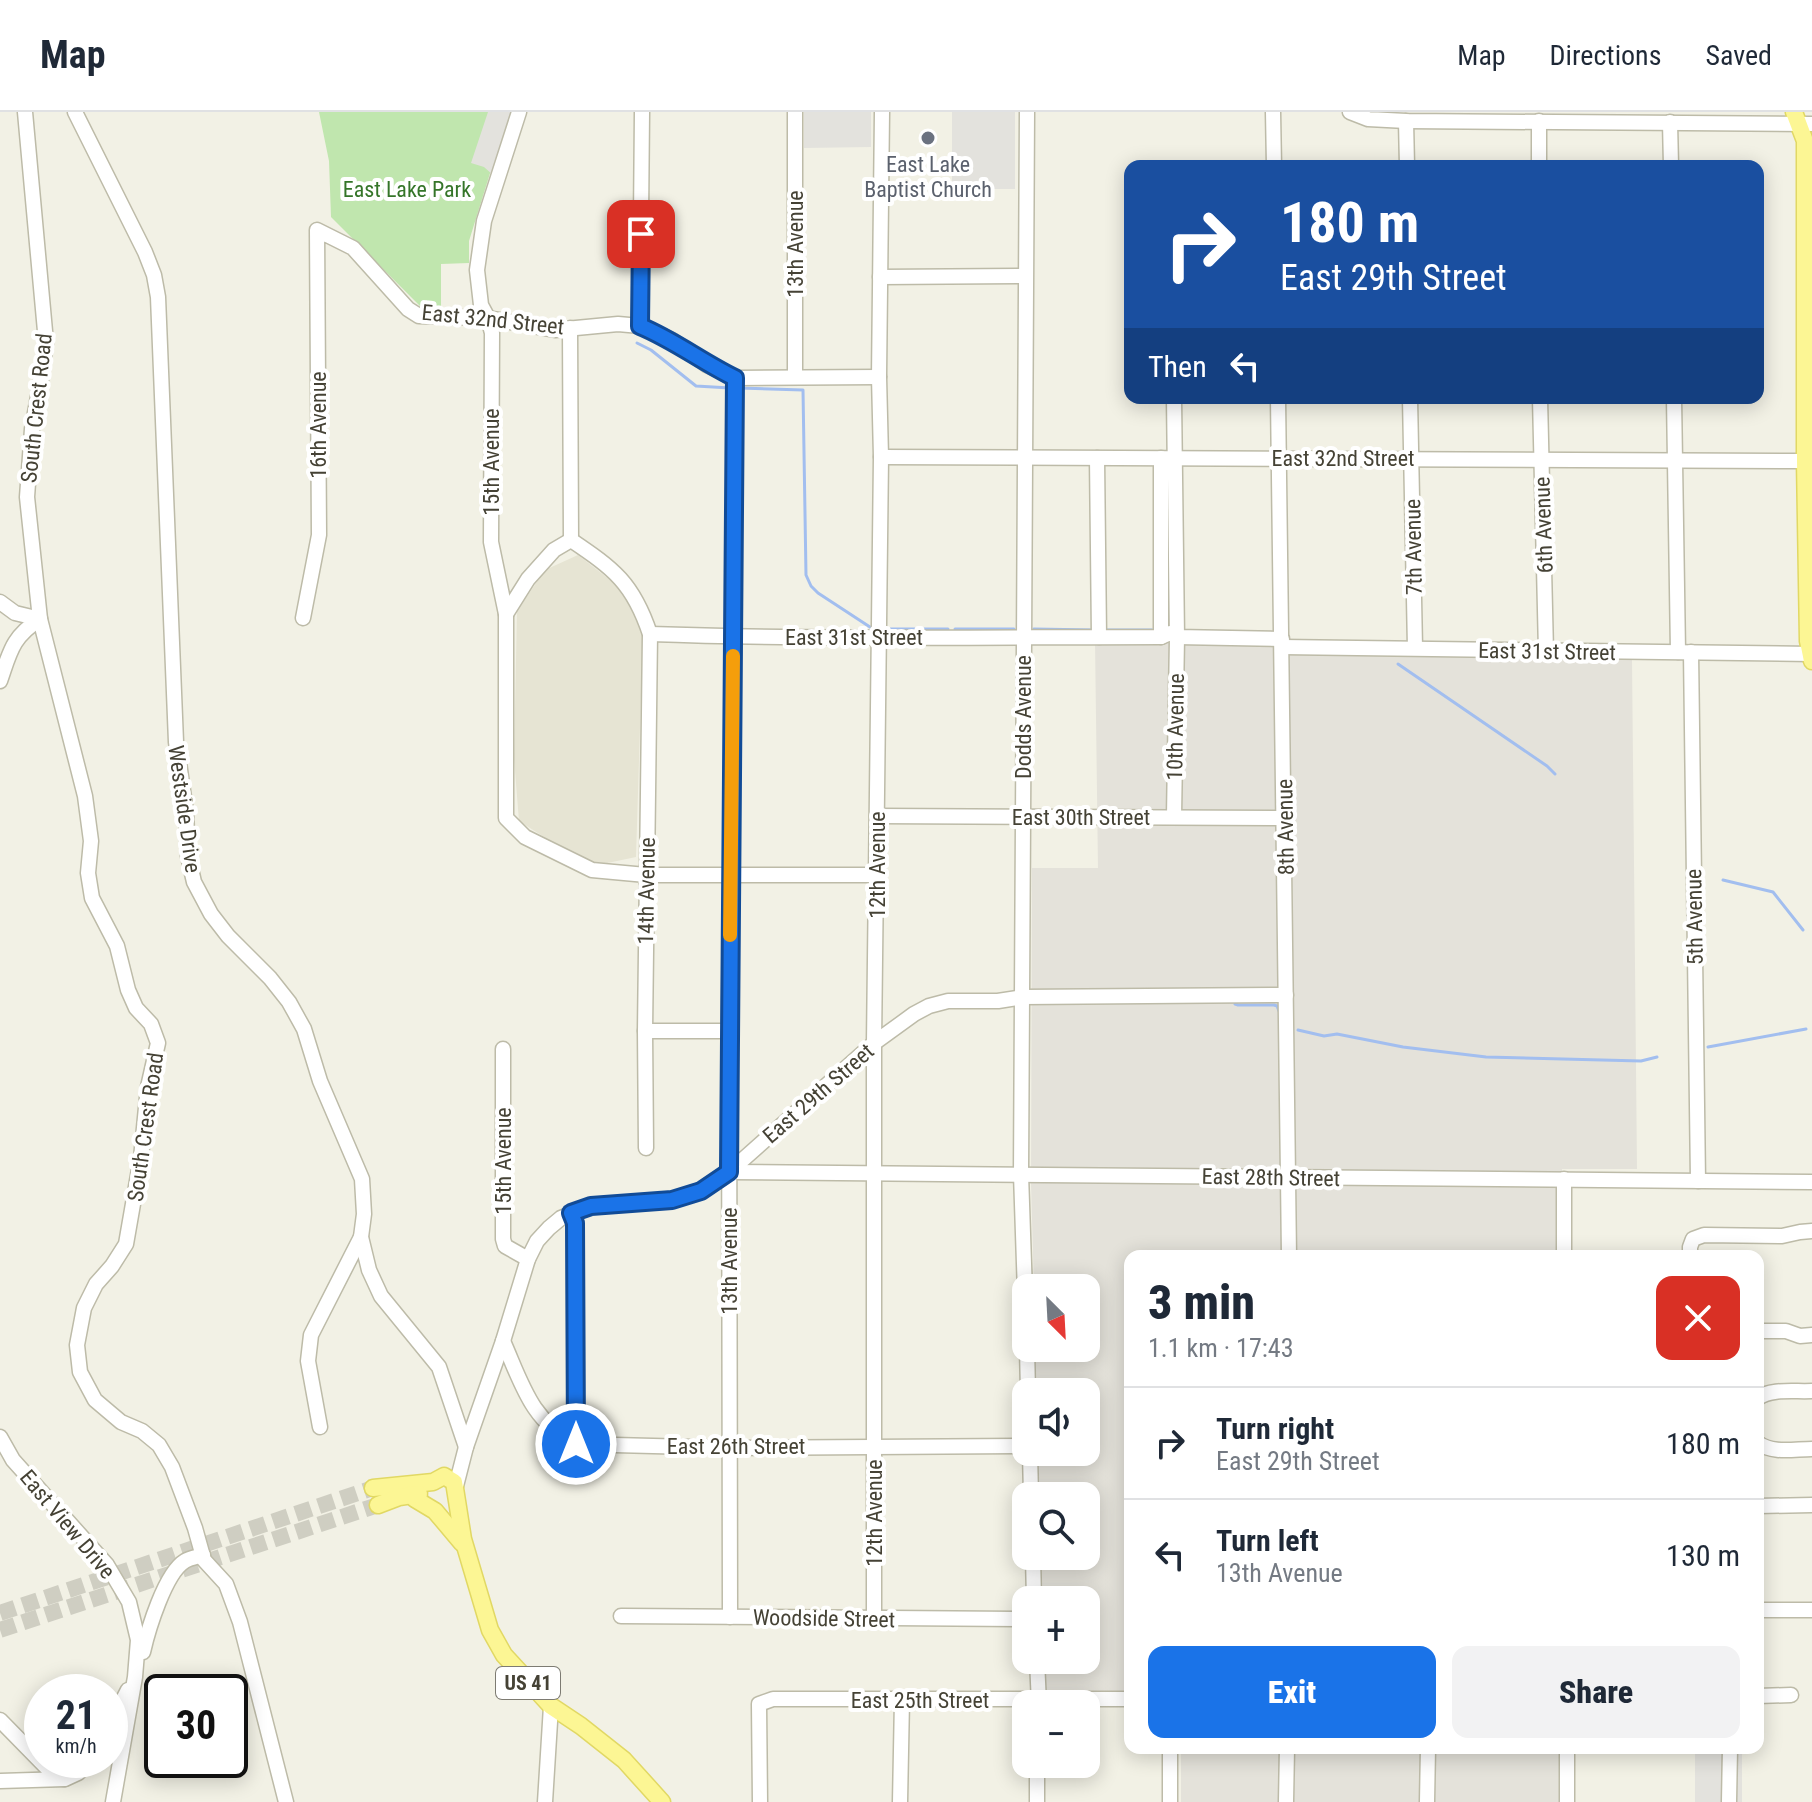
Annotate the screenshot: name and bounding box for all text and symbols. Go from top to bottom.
text: Map [40,33,106,77]
text: Map [1457,39,1506,72]
text: Directions [1550,39,1661,72]
text: Saved [1705,39,1772,72]
marker: East Lake Baptist Church [919,129,937,147]
place label: East Lake Baptist Church [864,152,992,202]
park label: East Lake Park [343,177,471,202]
street label: 13th Avenue [783,190,808,298]
text: 180 m [1280,190,1419,256]
icon: right [1148,192,1252,296]
pin [607,200,675,268]
icon: arrive [619,212,663,256]
text: East 29th Street [1280,257,1507,299]
street label: East 32nd Street [421,300,565,339]
street label: South Crest Road [16,332,57,484]
icon: left [1223,344,1267,388]
text: Then [1148,349,1207,384]
street label: 16th Avenue [306,371,331,479]
street label: 15th Avenue [479,408,504,516]
street label: East 32nd Street [1272,446,1414,471]
street label: 6th Avenue [1529,476,1558,574]
street label: 7th Avenue [1400,499,1427,595]
street label: East 31st Street [785,625,923,650]
street label: East 31st Street [1478,638,1616,665]
street label: Dodds Avenue [1011,655,1036,779]
street label: 10th Avenue [1162,673,1189,781]
street label: Westside Drive [163,744,206,874]
street label: 8th Avenue [1272,779,1299,875]
street label: East 30th Street [1012,805,1150,830]
street label: 12th Avenue [865,811,890,919]
street label: 14th Avenue [633,837,660,945]
street label: 5th Avenue [1681,869,1708,965]
street label: East 29th Street [758,1039,879,1148]
street label: South Crest Road [123,1051,168,1203]
street label: 15th Avenue [491,1107,516,1215]
street label: East 28th Street [1202,1164,1340,1191]
street label: 13th Avenue [717,1207,742,1315]
north arrow [1012,1274,1100,1362]
map controls [1012,1274,1100,1778]
text: 3 min [1148,1274,1255,1331]
button: close [1656,1276,1740,1360]
text: 1.1 km · 17:43 [1148,1333,1293,1363]
button: sound [1012,1378,1100,1466]
position arrow [534,1402,618,1486]
text: Turn right [1216,1411,1334,1446]
icon: right [1148,1421,1192,1465]
text: 180 m [1666,1426,1740,1461]
street label: East 26th Street [667,1434,805,1459]
text: East 29th Street [1216,1446,1380,1476]
street label: 12th Avenue [862,1459,887,1567]
street label: East View Drive [15,1465,120,1584]
button: search [1012,1482,1100,1570]
text: Turn left [1216,1523,1319,1558]
icon: left [1148,1533,1192,1577]
text: 130 m [1666,1538,1740,1573]
text: 13th Avenue [1216,1558,1343,1588]
button: + [1012,1586,1100,1674]
street label: Woodside Street [753,1605,895,1632]
button: Exit [1148,1646,1436,1738]
button: Share [1452,1646,1740,1738]
road number: US 41 [496,1667,560,1699]
speed limit sign: 30 [144,1674,248,1778]
street label: East 25th Street [851,1688,989,1713]
button: − [1012,1690,1100,1778]
text: 21 [56,1692,96,1739]
text: km/h [55,1734,97,1758]

